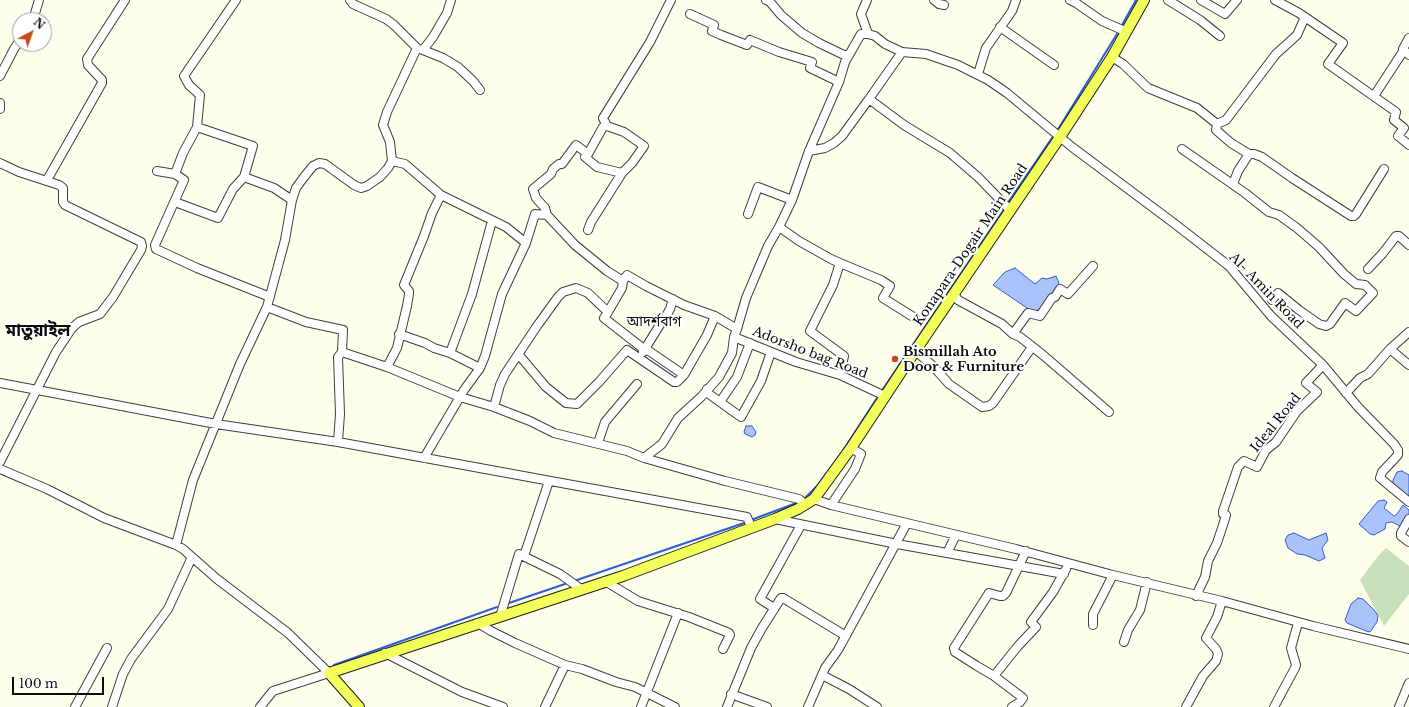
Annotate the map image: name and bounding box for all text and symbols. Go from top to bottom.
north arrow [12,12,52,52]
text: N [31,15,48,32]
street label: Konapara-Dogair Main Road [911,161,1031,329]
street label: Al- Amin Road [1226,250,1306,332]
district label: আদর্শবাগ [627,314,681,330]
district label: মাতুয়াইল [6,321,70,341]
street label: Adorsho bag Road [750,324,870,382]
place label: Bismillah Ato Door & Furniture [903,344,1024,375]
marker: Bismillah Ato Door & Furniture [890,354,900,364]
street label: Ideal Road [1248,390,1304,456]
scale bar [14,669,106,695]
text: 100 m [19,676,58,691]

